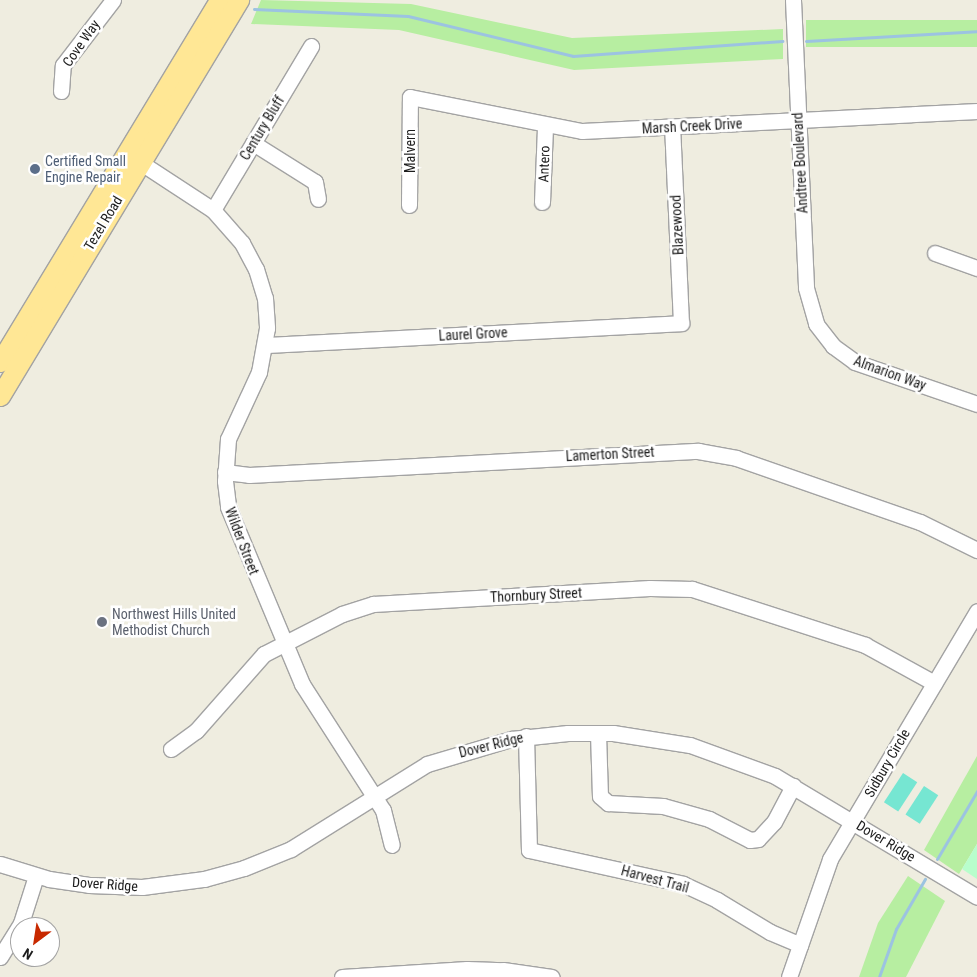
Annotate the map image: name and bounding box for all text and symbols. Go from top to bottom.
street label: Cove Way [59,16,103,70]
street label: Century Bluff [236,93,288,163]
street label: Andtree Boulevard [789,112,811,214]
street label: Marsh Creek Drive [641,115,743,137]
street label: Malvern [402,129,418,173]
street label: Antero [535,145,553,183]
place label: Certified Small Engine Repair [45,153,126,186]
marker: Certified Small Engine Repair [29,163,41,175]
street label: Tezel Road [80,193,126,253]
street label: Blazewood [667,194,687,256]
street label: Laurel Grove [438,324,508,344]
street label: Almarion Way [851,352,929,394]
street label: Lamerton Street [565,443,655,465]
street label: Wilder Street [221,505,263,577]
street label: Thornbury Street [490,584,582,606]
place label: Northwest Hills United Methodist Church [112,606,236,638]
marker: Northwest Hills United Methodist Church [96,616,108,628]
street label: Sidbury Circle [861,726,913,800]
street label: Dover Ridge [457,729,525,761]
street label: Dover Ridge [853,817,919,865]
street label: Harvest Trail [619,862,691,896]
street label: Dover Ridge [72,873,138,895]
north arrow [10,917,60,967]
text: N [20,945,36,963]

